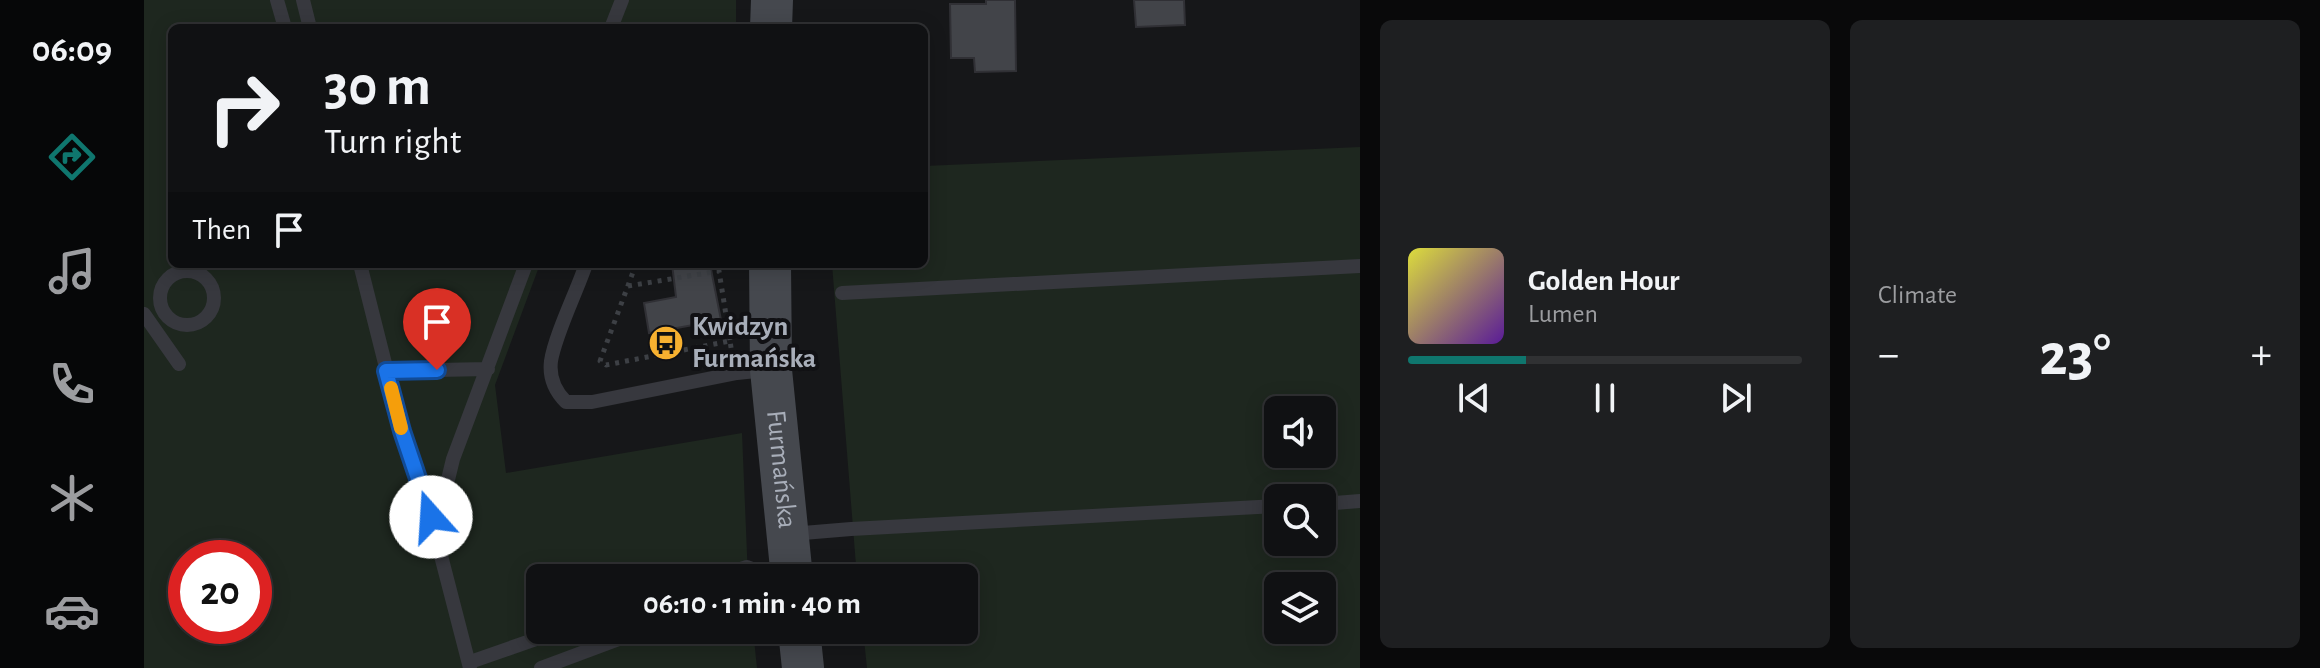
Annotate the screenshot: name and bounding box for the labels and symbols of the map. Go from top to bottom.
pin [403,288,471,370]
place label: Kwidzyn Furmańska [692,313,816,373]
bus stop icon: Kwidzyn Furmańska [647,324,685,362]
street label: Furmańska [761,409,801,530]
position arrow [389,475,473,559]
speed limit sign: 20 [168,540,272,644]

